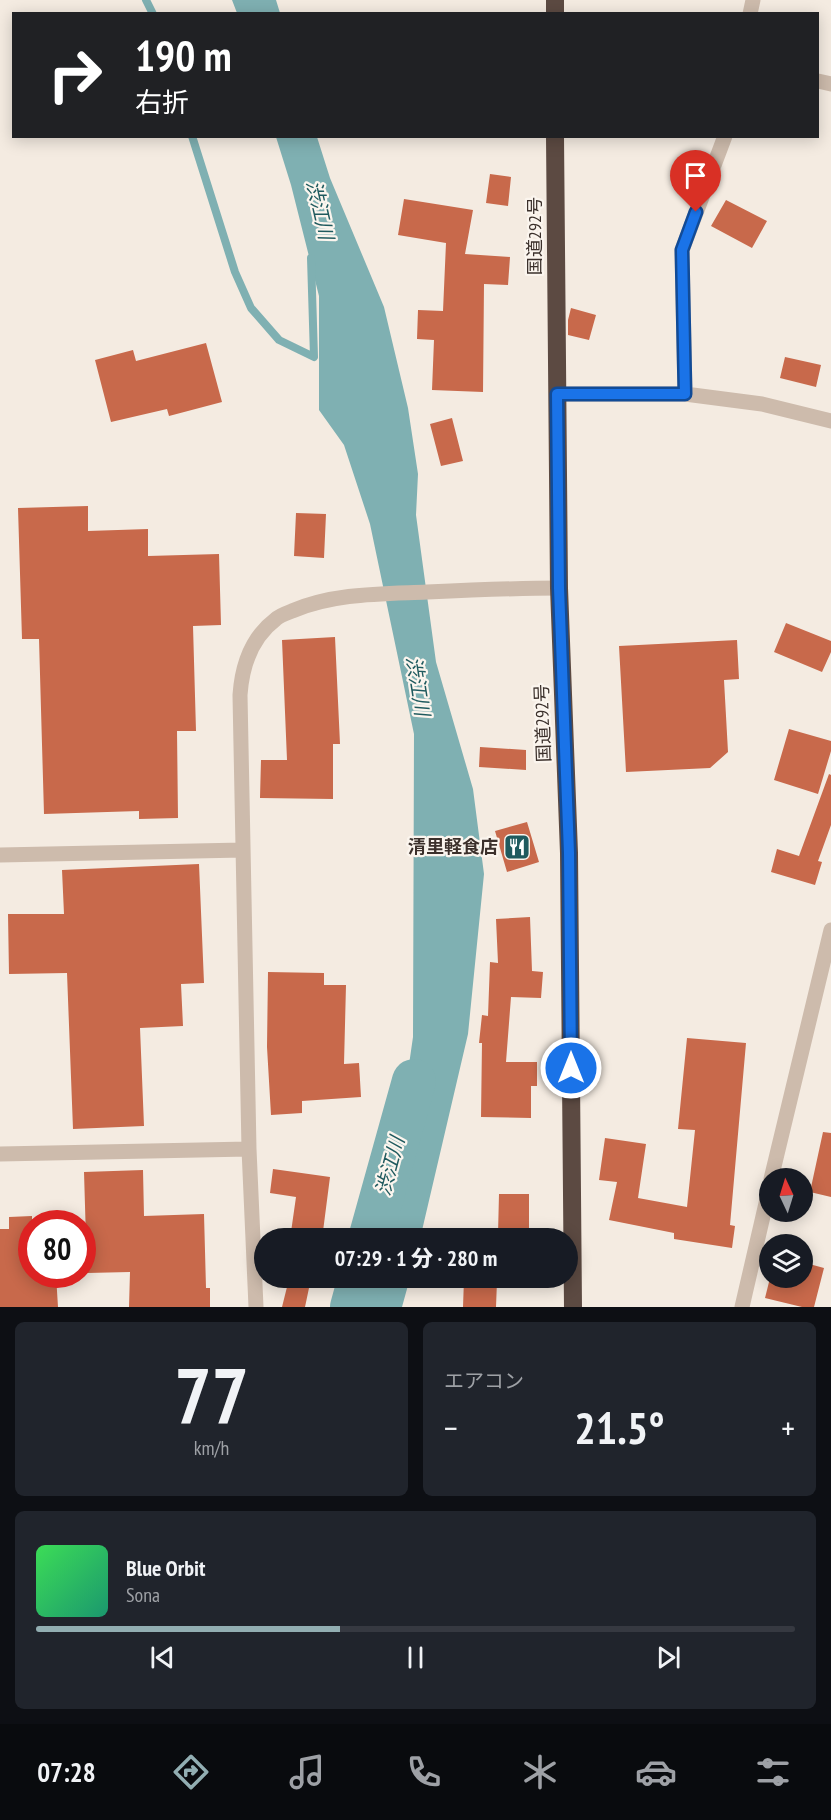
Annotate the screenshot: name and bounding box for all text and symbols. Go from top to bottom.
text: 190 m [135,28,232,83]
icon: right [36,36,114,114]
text: 右折 [135,85,189,119]
pin [670,150,721,212]
icon: arrive [679,159,712,192]
water label: 渋江川 [301,178,340,244]
street label: 国道292号 [523,197,546,275]
water label: 渋江川 [400,654,436,720]
street label: 国道292号 [530,683,555,763]
restaurant icon: 清里軽食店 [502,832,532,862]
place label: 清里軽食店 [408,835,498,858]
position arrow [539,1036,603,1100]
water label: 渋江川 [370,1132,411,1198]
north arrow [759,1168,813,1222]
map controls [759,1168,813,1288]
speed limit sign: 80 [18,1210,96,1288]
button: layers [759,1234,813,1288]
text: 07:29 · 1 分 · 280 m [335,1244,497,1272]
text: 77 [174,1345,249,1446]
text: エアコン [444,1368,524,1394]
text: 21.5° [574,1398,665,1456]
text: − [444,1406,458,1449]
text: + [781,1406,795,1449]
text: km/h [194,1435,229,1461]
text: Blue Orbit [126,1554,205,1582]
text: Sona [126,1582,160,1608]
icon: previous [146,1641,179,1674]
icon: pause [399,1641,432,1674]
icon: next [652,1641,685,1674]
icon: directions [170,1751,212,1793]
icon: music [286,1751,328,1793]
icon: phone [403,1751,445,1793]
icon: climate [519,1751,561,1793]
icon: car [635,1751,677,1793]
icon: filters [752,1751,794,1793]
text: 07:28 [37,1755,96,1789]

